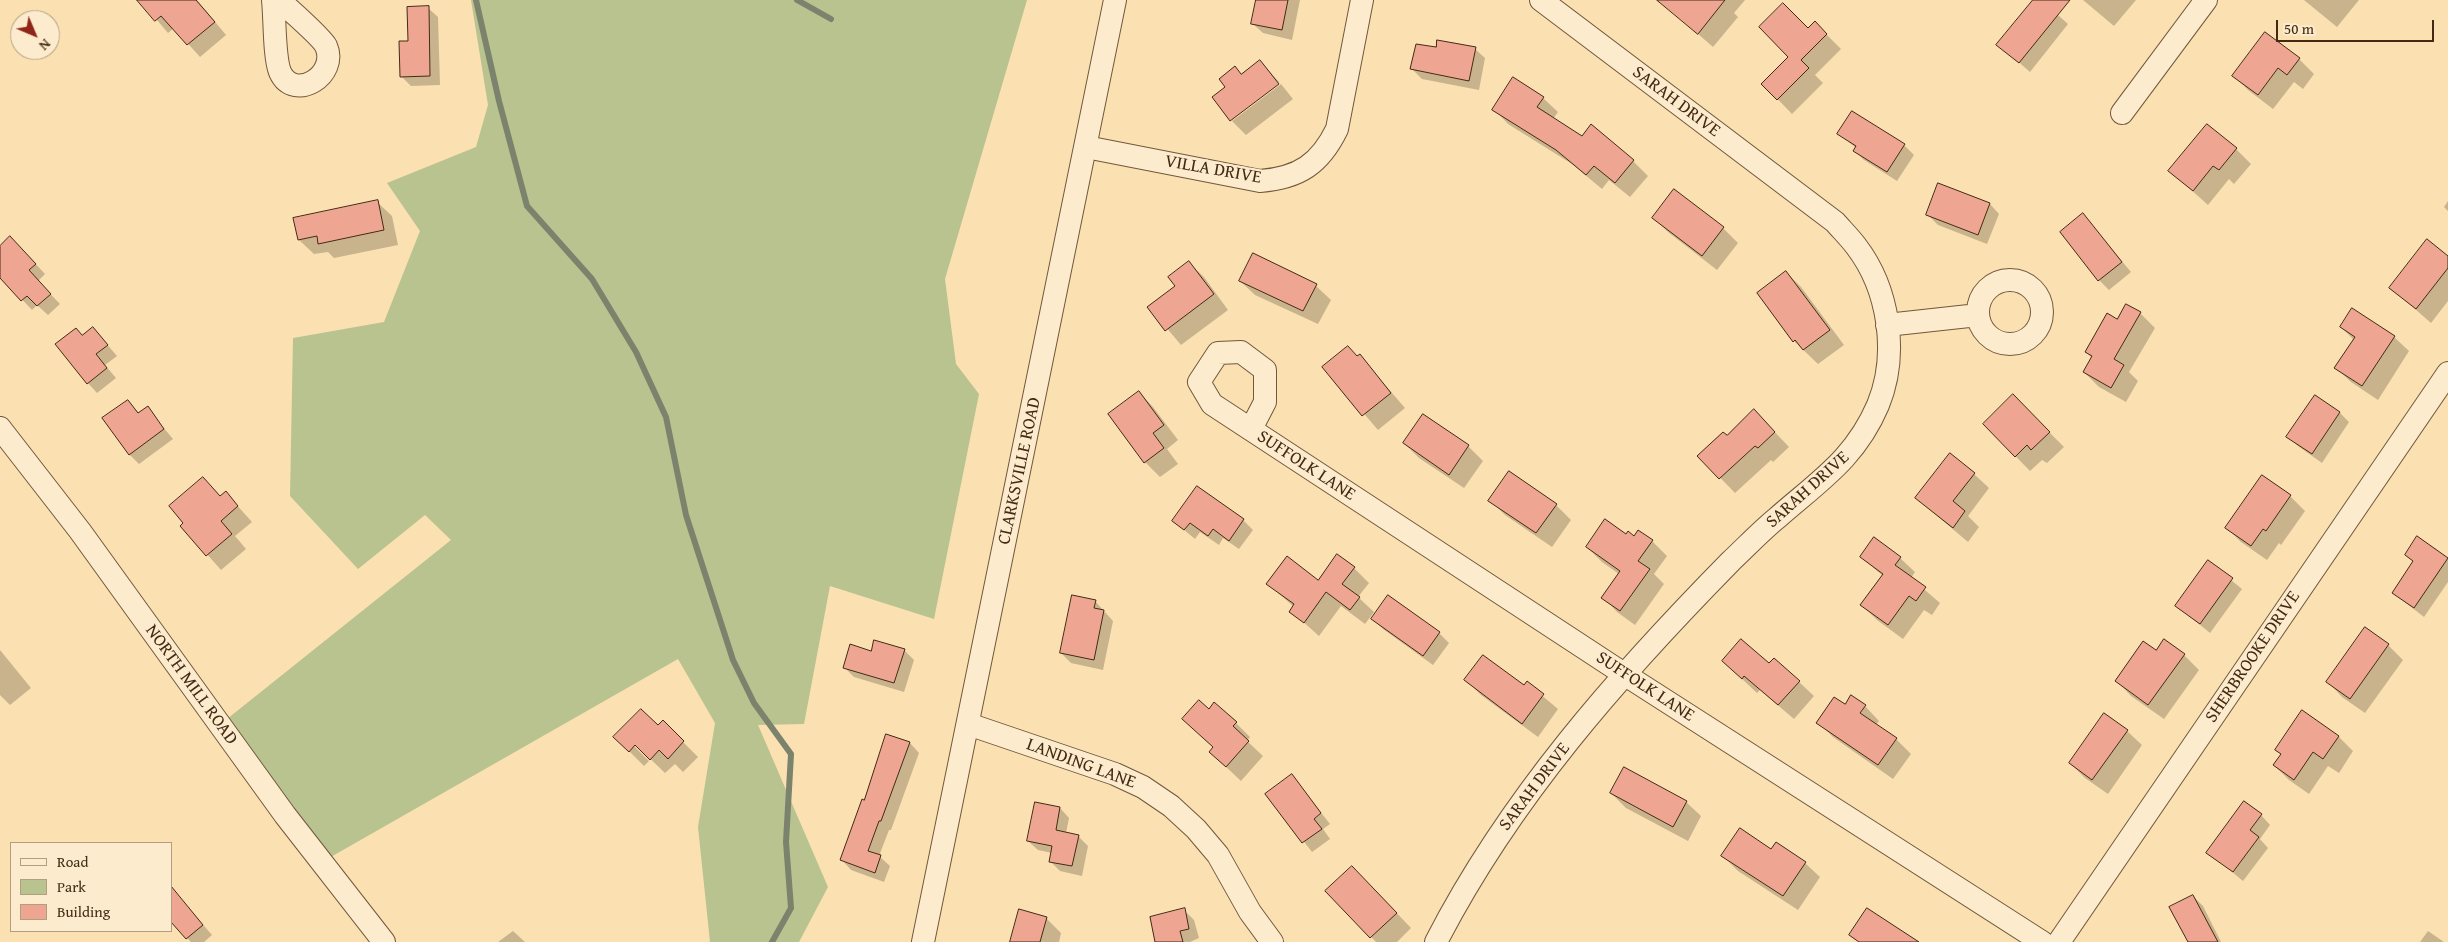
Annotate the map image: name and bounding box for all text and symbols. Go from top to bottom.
north arrow [10,10,60,60]
scale bar [2278,10,2436,42]
text: 50 m [2284,18,2314,39]
text: N [35,35,55,55]
street label: SARAH DRIVE [1628,62,1724,142]
street label: VILLA DRIVE [1163,151,1263,189]
street label: CLARKSVILLE ROAD [994,395,1046,547]
street label: SUFFOLK LANE [1253,426,1359,506]
street label: SARAH DRIVE [1762,447,1854,533]
street label: SHERBROOKE DRIVE [2201,587,2305,727]
street label: NORTH MILL ROAD [140,621,242,749]
street label: SUFFOLK LANE [1592,647,1698,727]
street label: LANDING LANE [1023,734,1139,794]
street label: SARAH DRIVE [1495,739,1575,835]
legend [10,842,172,932]
text: Road [57,851,88,872]
text: Park [57,876,86,897]
text: Building [57,901,110,922]

